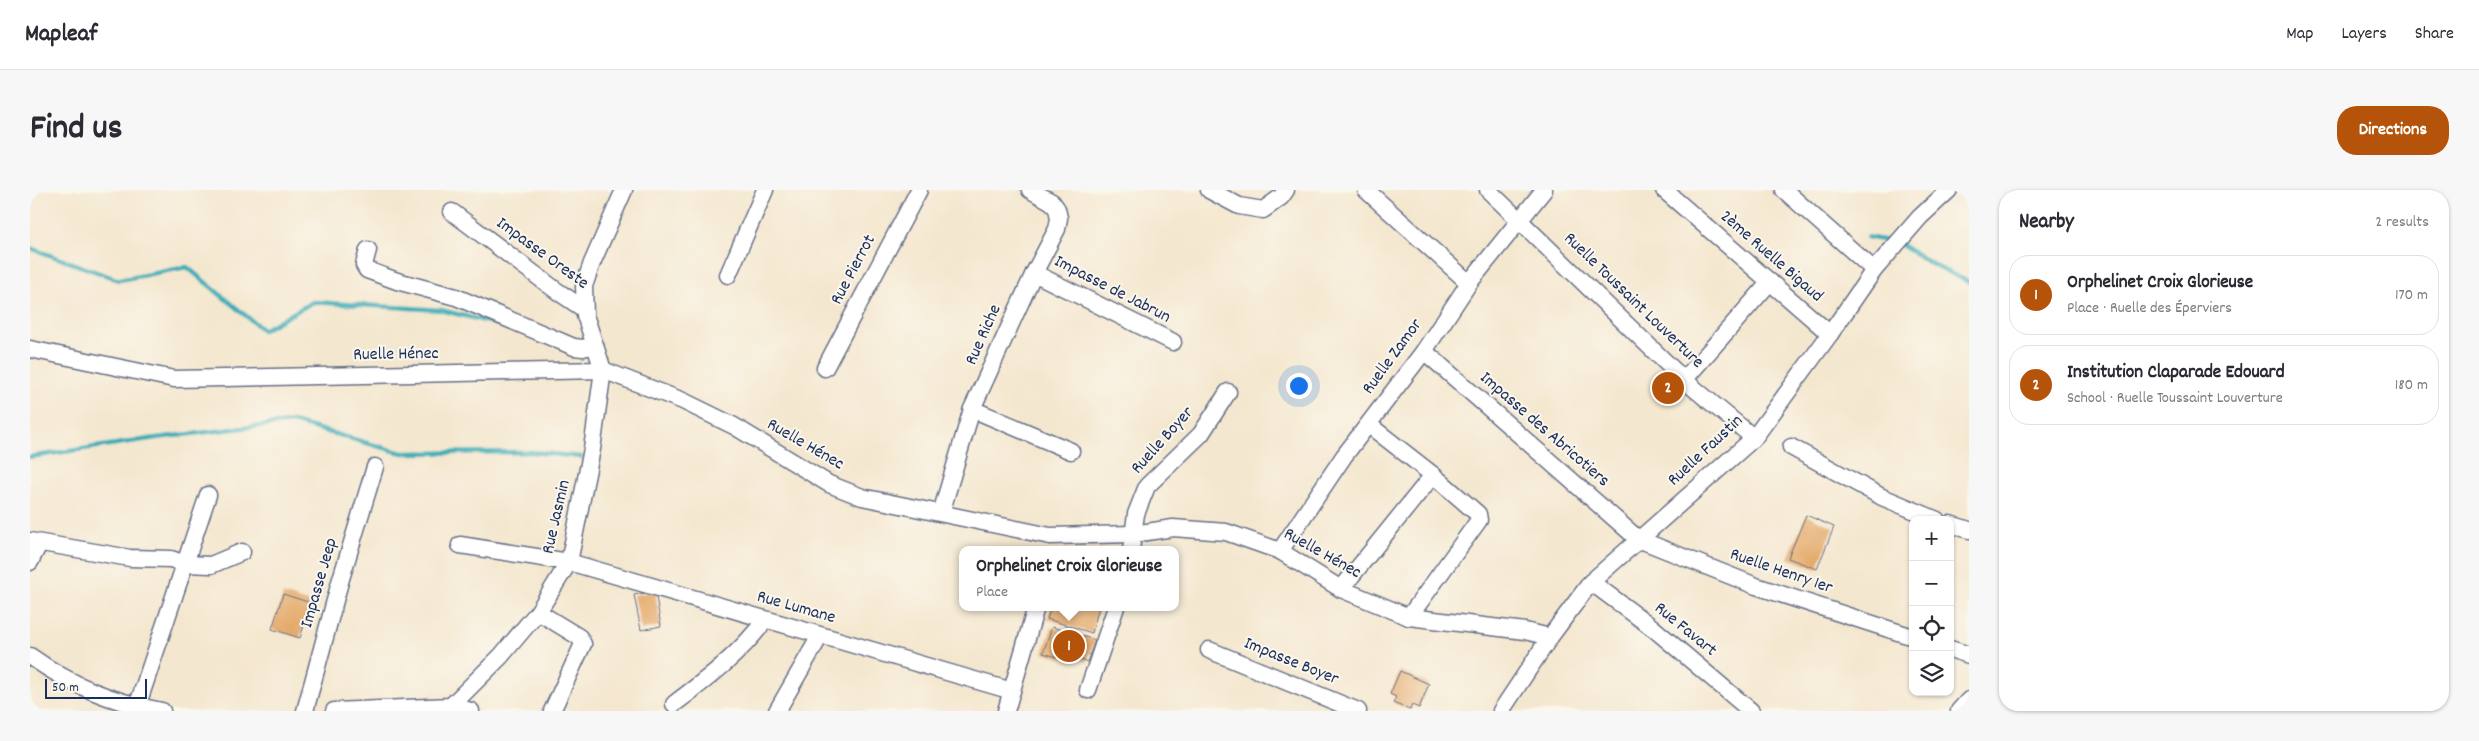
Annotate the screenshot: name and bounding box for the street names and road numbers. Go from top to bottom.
street label: 2ème Ruelle Bigaud [1714,205,1828,309]
street label: Impasse Oreste [491,212,593,296]
street label: Ruelle Toussaint Louverture [1557,227,1709,375]
street label: Rue Pierrot [825,230,883,309]
street label: Impasse de Jabrun [1049,250,1175,330]
street label: Rue Riche [960,301,1008,369]
street label: Ruelle Zamor [1357,314,1429,400]
street label: Ruelle Hénec [353,342,439,368]
street label: Impasse des Abricotiers [1474,366,1614,494]
street label: Ruelle Boyer [1126,401,1200,480]
street label: Ruelle Faustin [1663,409,1749,493]
street label: Ruelle Hénec [762,413,848,477]
street label: Rue Jasmin [536,478,578,556]
street label: Ruelle Hénec [1279,522,1365,586]
street label: Impasse Jeep [295,535,345,631]
street label: Ruelle Henry 1er [1726,543,1836,601]
street label: Rue Lumane [754,585,838,631]
street label: Rue Favart [1648,597,1722,663]
street label: Impasse Boyer [1240,632,1342,692]

